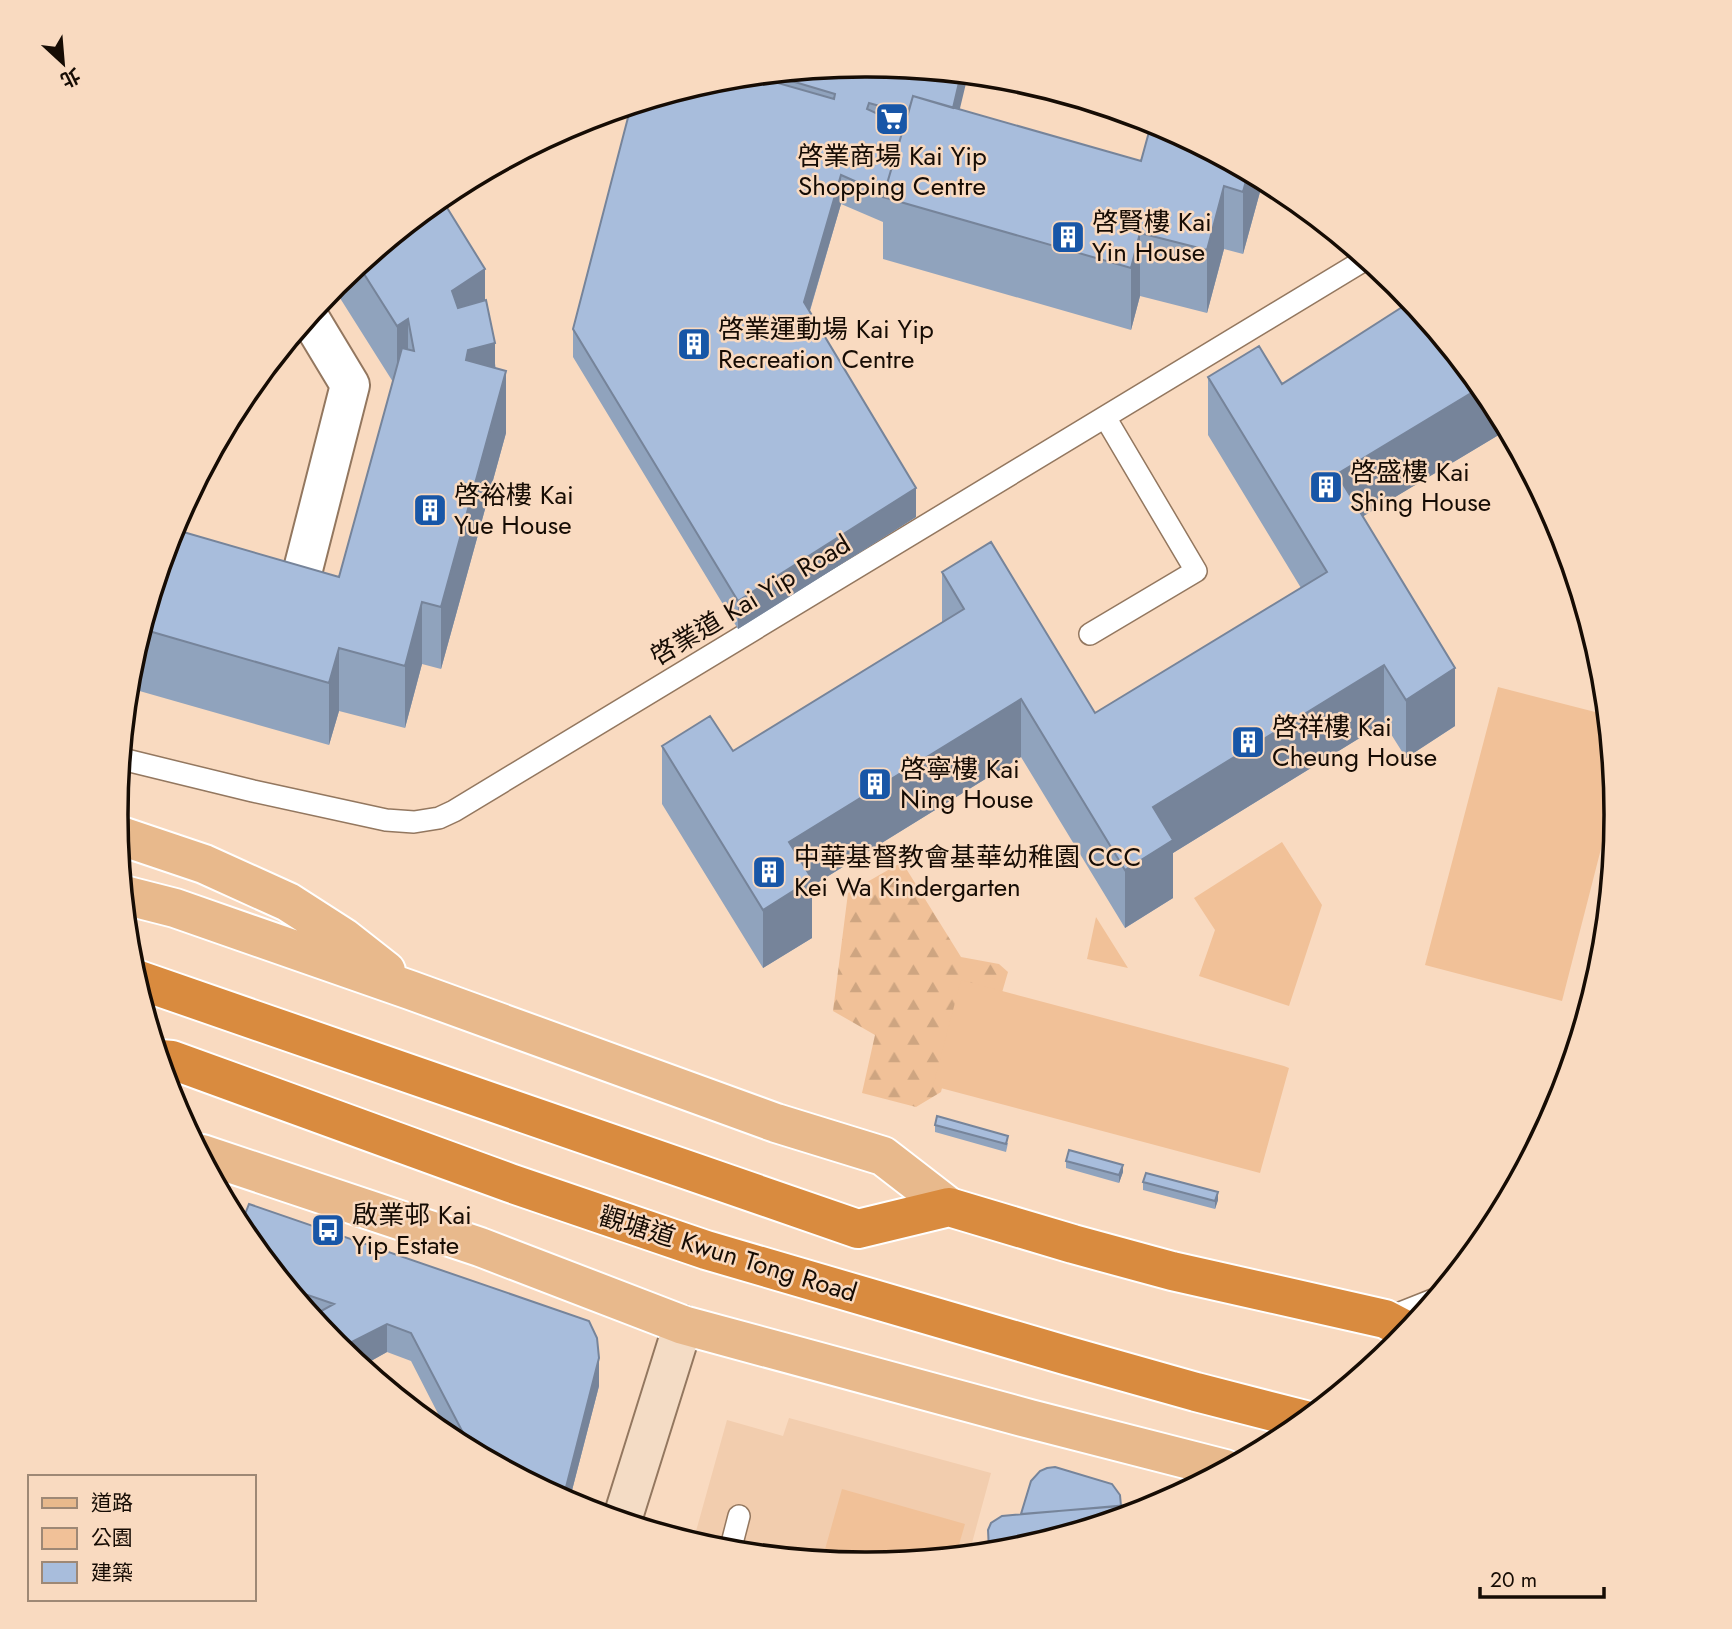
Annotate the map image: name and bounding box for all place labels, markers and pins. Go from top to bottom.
supermarket icon: 啓業商場 Kai Yip Shopping Centre [873,100,911,138]
place label: 啓業商場 Kai Yip Shopping Centre [797,137,987,205]
place label: 啓賢樓 Kai Yin House [1092,203,1212,271]
building icon: 啓賢樓 Kai Yin House [1049,218,1087,256]
place label: 啓業運動場 Kai Yip Recreation Centre [718,310,934,378]
building icon: 啓業運動場 Kai Yip Recreation Centre [675,325,713,363]
place label: 啓盛樓 Kai Shing House [1350,453,1491,521]
building icon: 啓盛樓 Kai Shing House [1307,468,1345,506]
place label: 啓裕樓 Kai Yue House [454,476,574,544]
building icon: 啓裕樓 Kai Yue House [411,491,449,529]
place label: 啓祥樓 Kai Cheung House [1272,708,1437,776]
building icon: 啓祥樓 Kai Cheung House [1229,723,1267,761]
place label: 啓寧樓 Kai Ning House [900,750,1033,818]
building icon: 啓寧樓 Kai Ning House [856,765,894,803]
place label: 中華基督教會基華幼稚園 CCC Kei Wa Kindergarten [794,838,1141,906]
building icon: 中華基督教會基華幼稚園 CCC Kei Wa Kindergarten [750,853,788,891]
place label: 啟業邨 Kai Yip Estate [352,1196,472,1264]
bus stop icon: 啟業邨 Kai Yip Estate [309,1211,347,1249]

